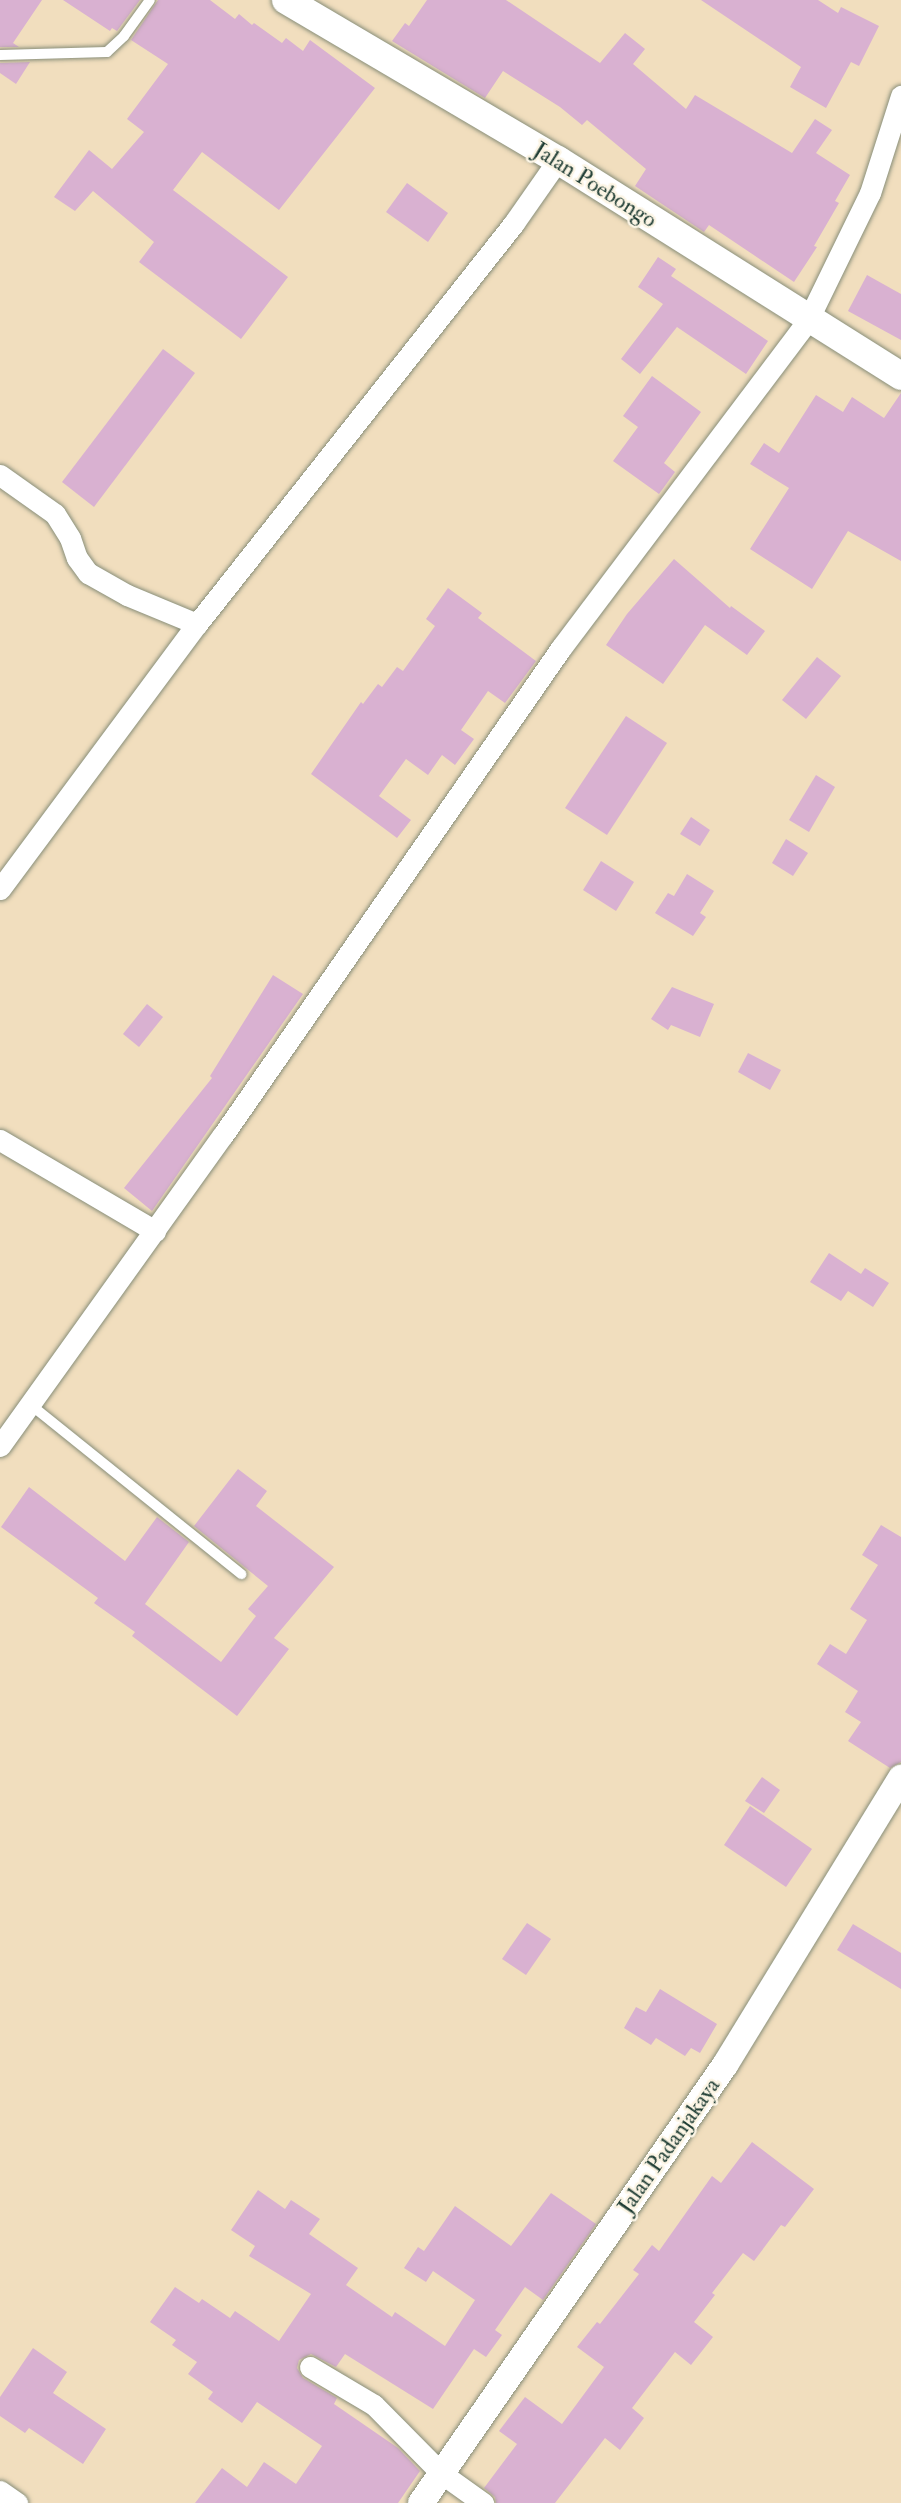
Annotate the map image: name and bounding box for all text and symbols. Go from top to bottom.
street label: Jalan Poebongo [528,136,662,234]
street label: Jalan Padanjakaya [612,2073,726,2219]

